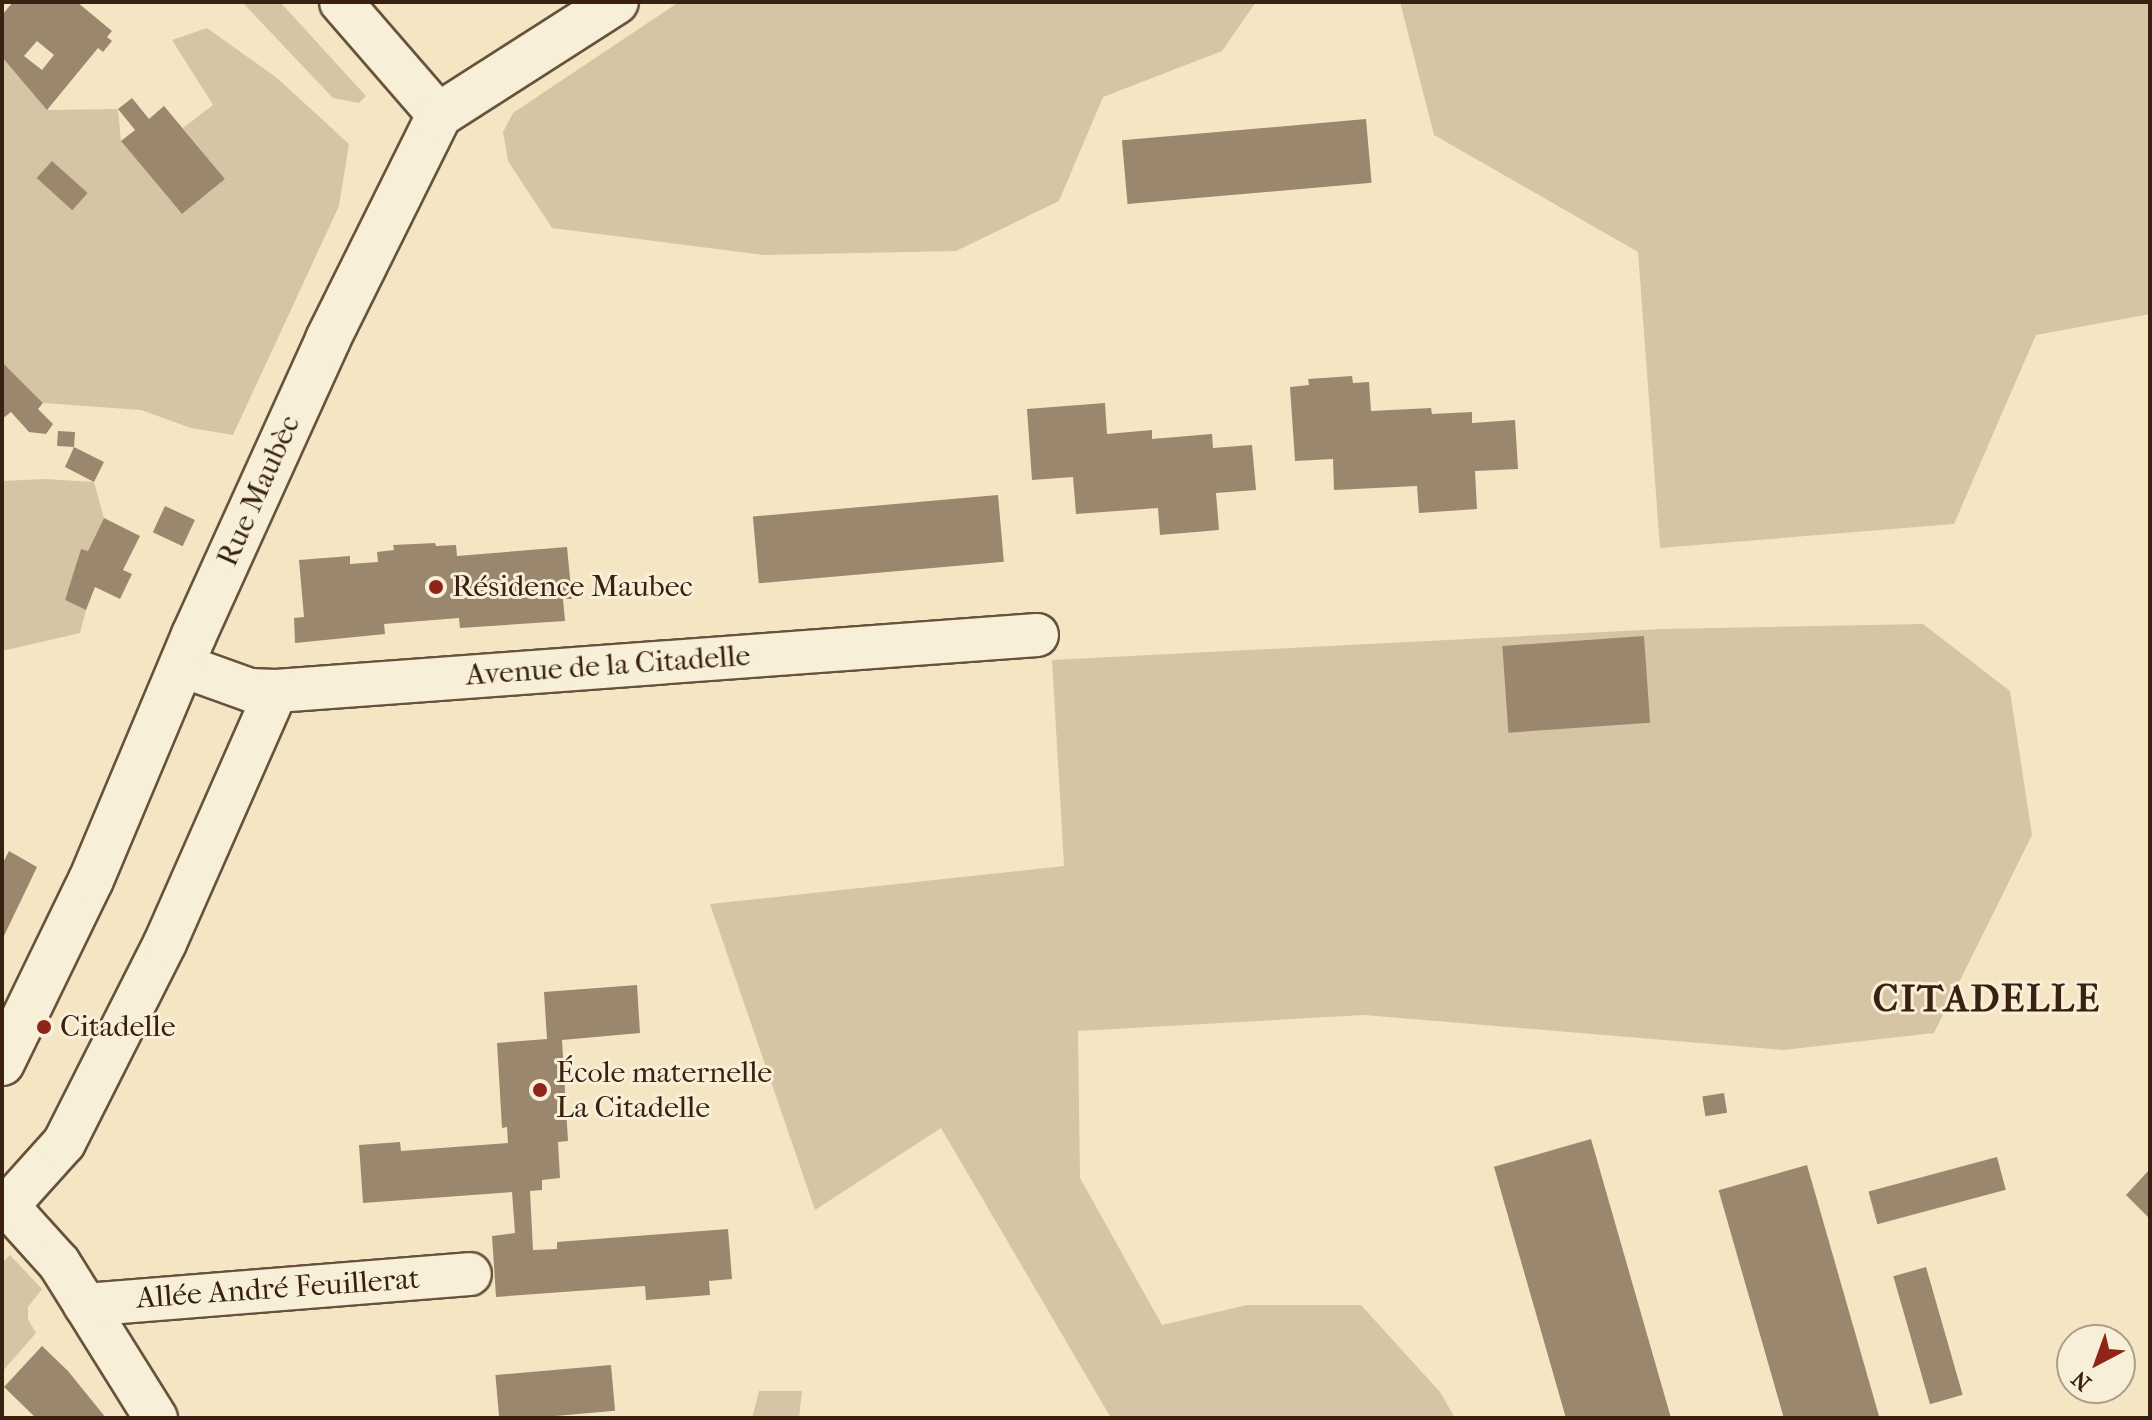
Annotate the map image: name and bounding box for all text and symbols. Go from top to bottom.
street label: Rue Maubèc [210,410,308,572]
place label: Résidence Maubec [452,569,693,605]
marker: Résidence Maubec [427,578,445,596]
street label: Avenue de la Citadelle [465,638,751,694]
district label: CITADELLE [1873,976,2101,1022]
place label: Citadelle [60,1009,176,1045]
marker: Citadelle [35,1018,53,1036]
place label: École maternelle La Citadelle [556,1055,772,1126]
marker: École maternelle La Citadelle [531,1081,549,1099]
street label: Allée André Feuillerat [135,1261,421,1317]
north arrow [2056,1324,2136,1404]
text: N [2067,1365,2096,1396]

